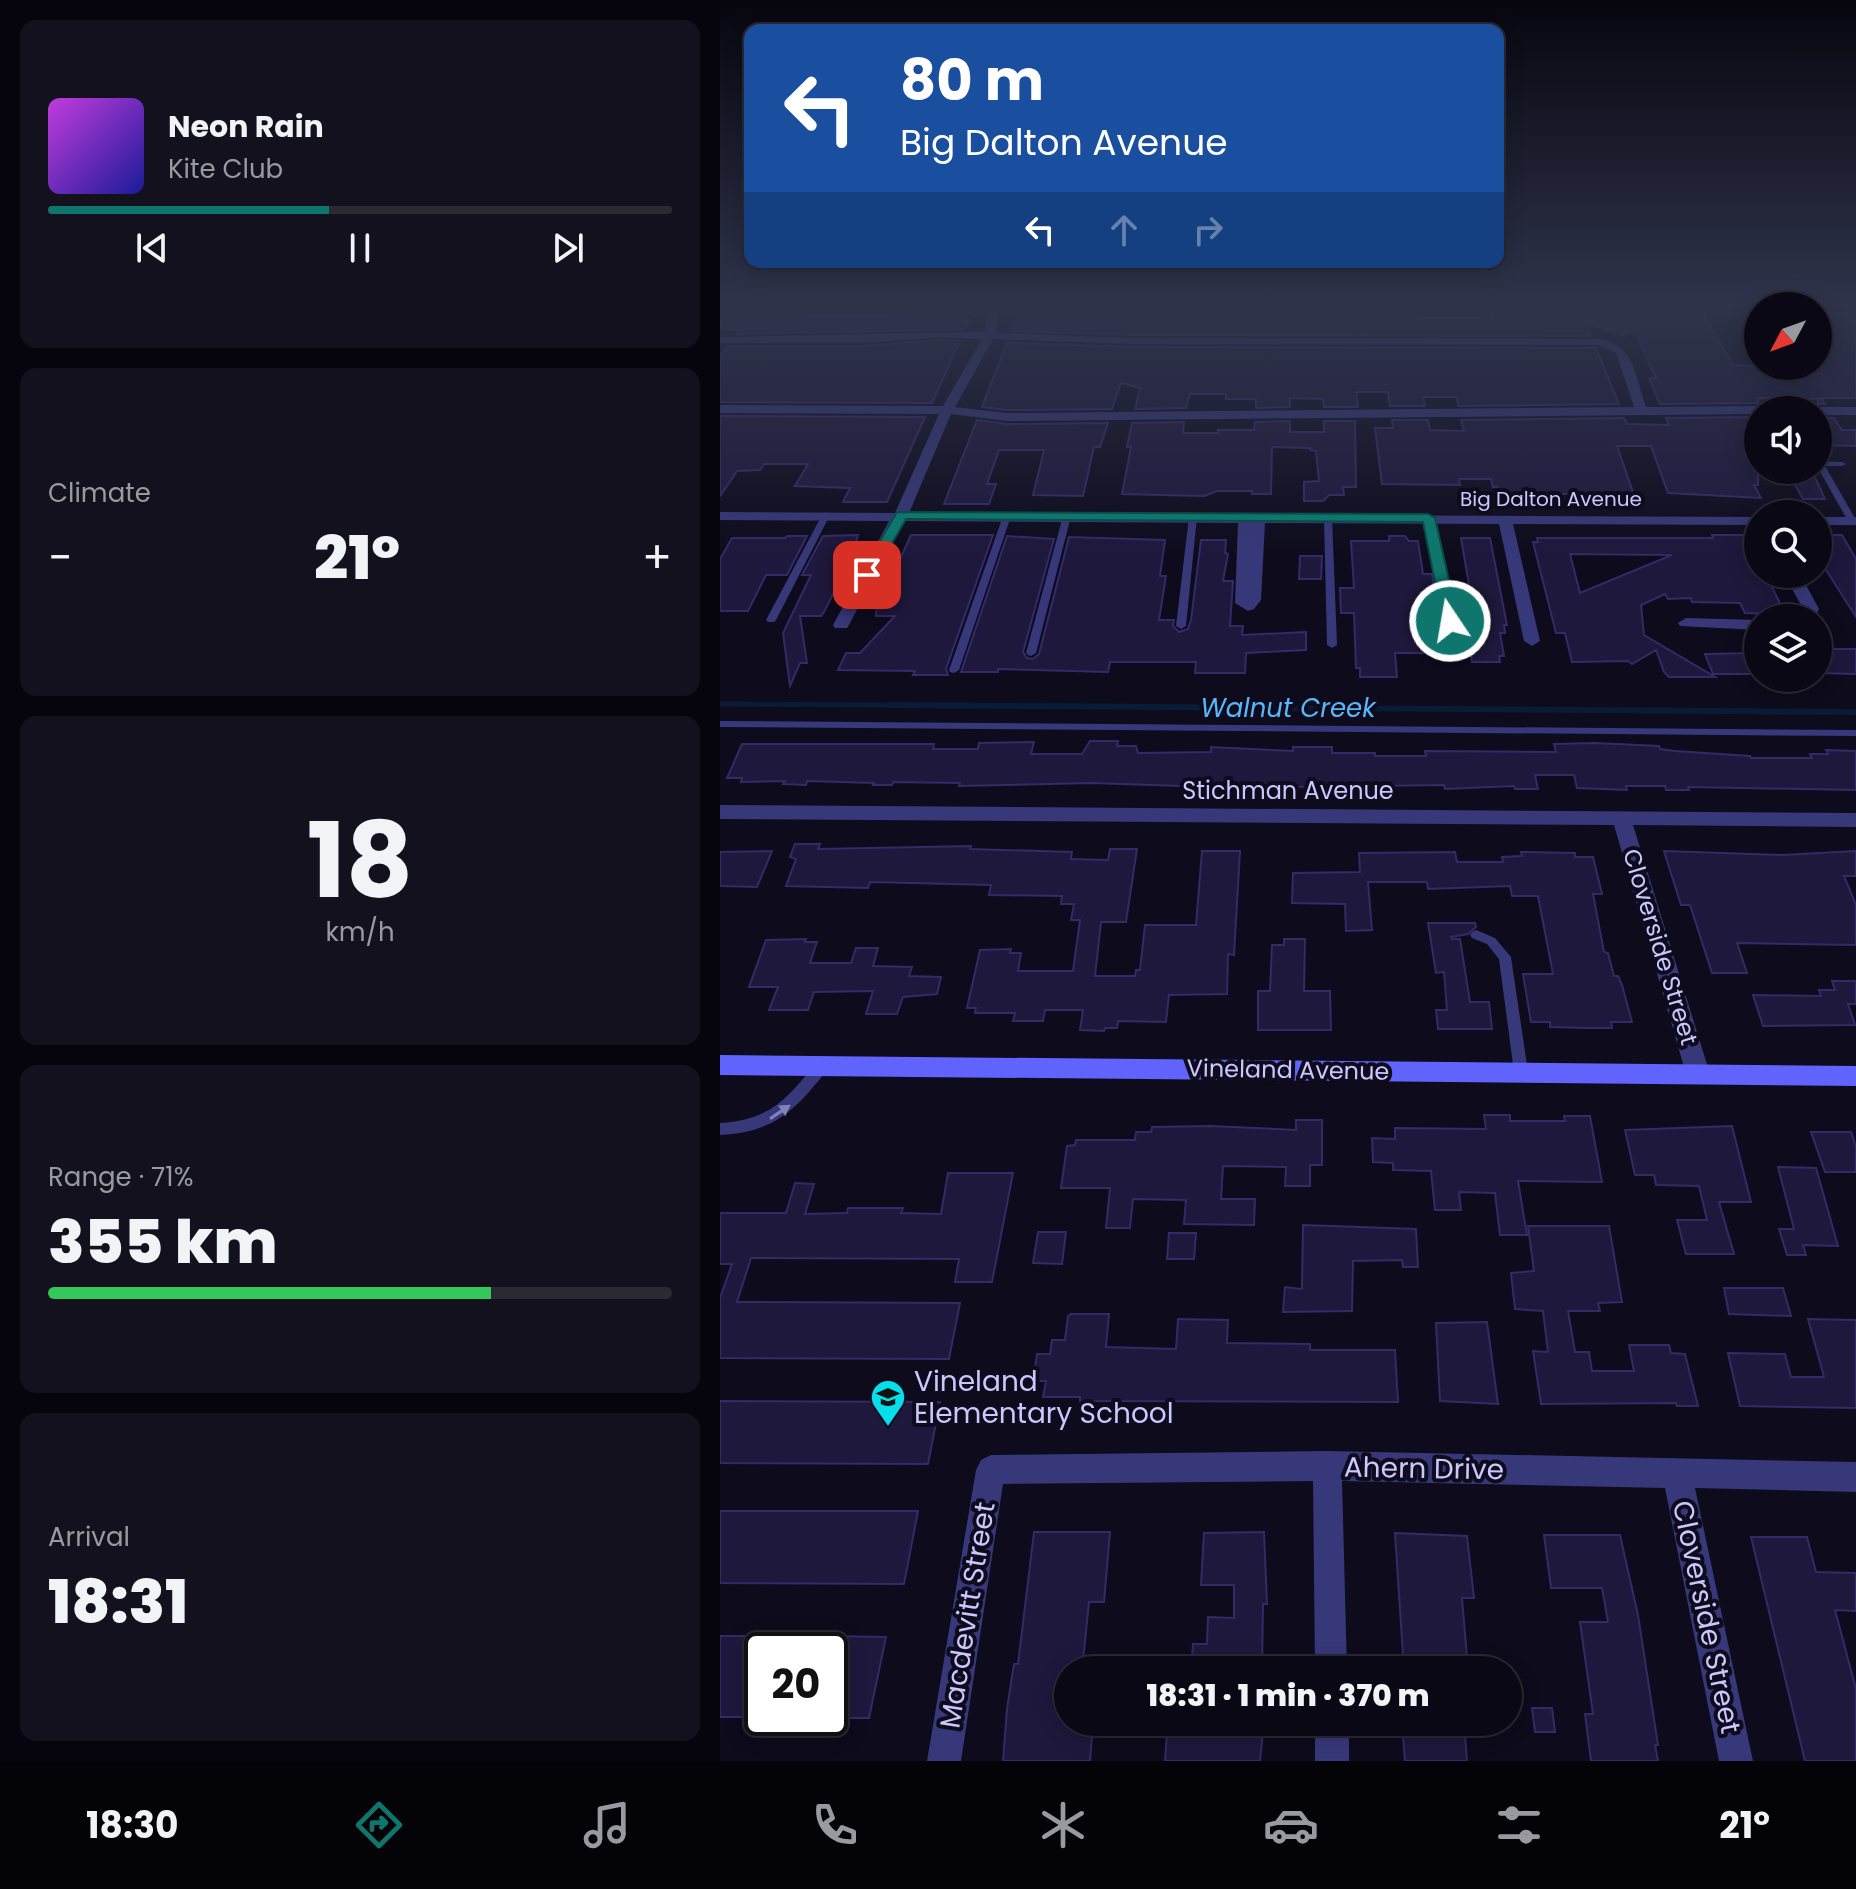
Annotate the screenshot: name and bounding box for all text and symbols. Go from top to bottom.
text: 80 m [900,41,1044,120]
icon: left [768,56,872,160]
text: Neon Rain [168,105,324,148]
text: Big Dalton Avenue [900,117,1228,168]
text: Kite Club [168,151,283,187]
icon: left [1018,208,1062,252]
icon: ahead [1102,208,1146,252]
icon: right [1186,208,1230,252]
icon: previous [130,226,174,270]
icon: pause [338,226,382,270]
icon: next [546,226,590,270]
north arrow [1744,292,1832,380]
map controls [1744,292,1832,692]
button: sound [1744,396,1832,484]
text: Climate [48,475,151,511]
street label: Big Dalton Avenue [1460,485,1642,513]
button: search [1744,500,1832,588]
text: 21° [314,516,400,600]
text: − [48,527,72,588]
text: + [642,527,672,588]
pin [833,541,901,609]
icon: arrive [845,553,889,597]
position arrow [1408,579,1492,663]
button: layers [1744,604,1832,692]
water label: Walnut Creek [1200,690,1377,726]
street label: Stichman Avenue [1182,774,1394,807]
text: 18 [307,788,413,933]
street label: Cloverside Street [1615,845,1706,1049]
text: km/h [325,914,395,950]
street label: Vineland Avenue [1186,1051,1390,1088]
one-way arrow [769,1105,790,1120]
text: Range · 71% [48,1159,193,1195]
text: 355 km [48,1200,278,1284]
place label: Vineland Elementary School [914,1362,1174,1433]
school or university icon: Vineland Elementary School [869,1378,907,1428]
street label: Ahern Drive [1344,1448,1504,1489]
street label: Cloverside Street [1663,1497,1750,1737]
street label: Macdevitt Street [930,1499,1005,1731]
text: Arrival [48,1519,130,1555]
text: 18:31 [48,1560,188,1644]
speed limit sign: 20 [744,1632,848,1736]
text: 18:31 · 1 min · 370 m [1146,1674,1430,1717]
icon: directions [351,1797,407,1853]
icon: music [579,1797,635,1853]
icon: phone [807,1797,863,1853]
icon: climate [1035,1797,1091,1853]
icon: car [1263,1797,1319,1853]
icon: filters [1491,1797,1547,1853]
text: 18:30 [86,1800,178,1851]
text: 21° [1719,1800,1770,1851]

